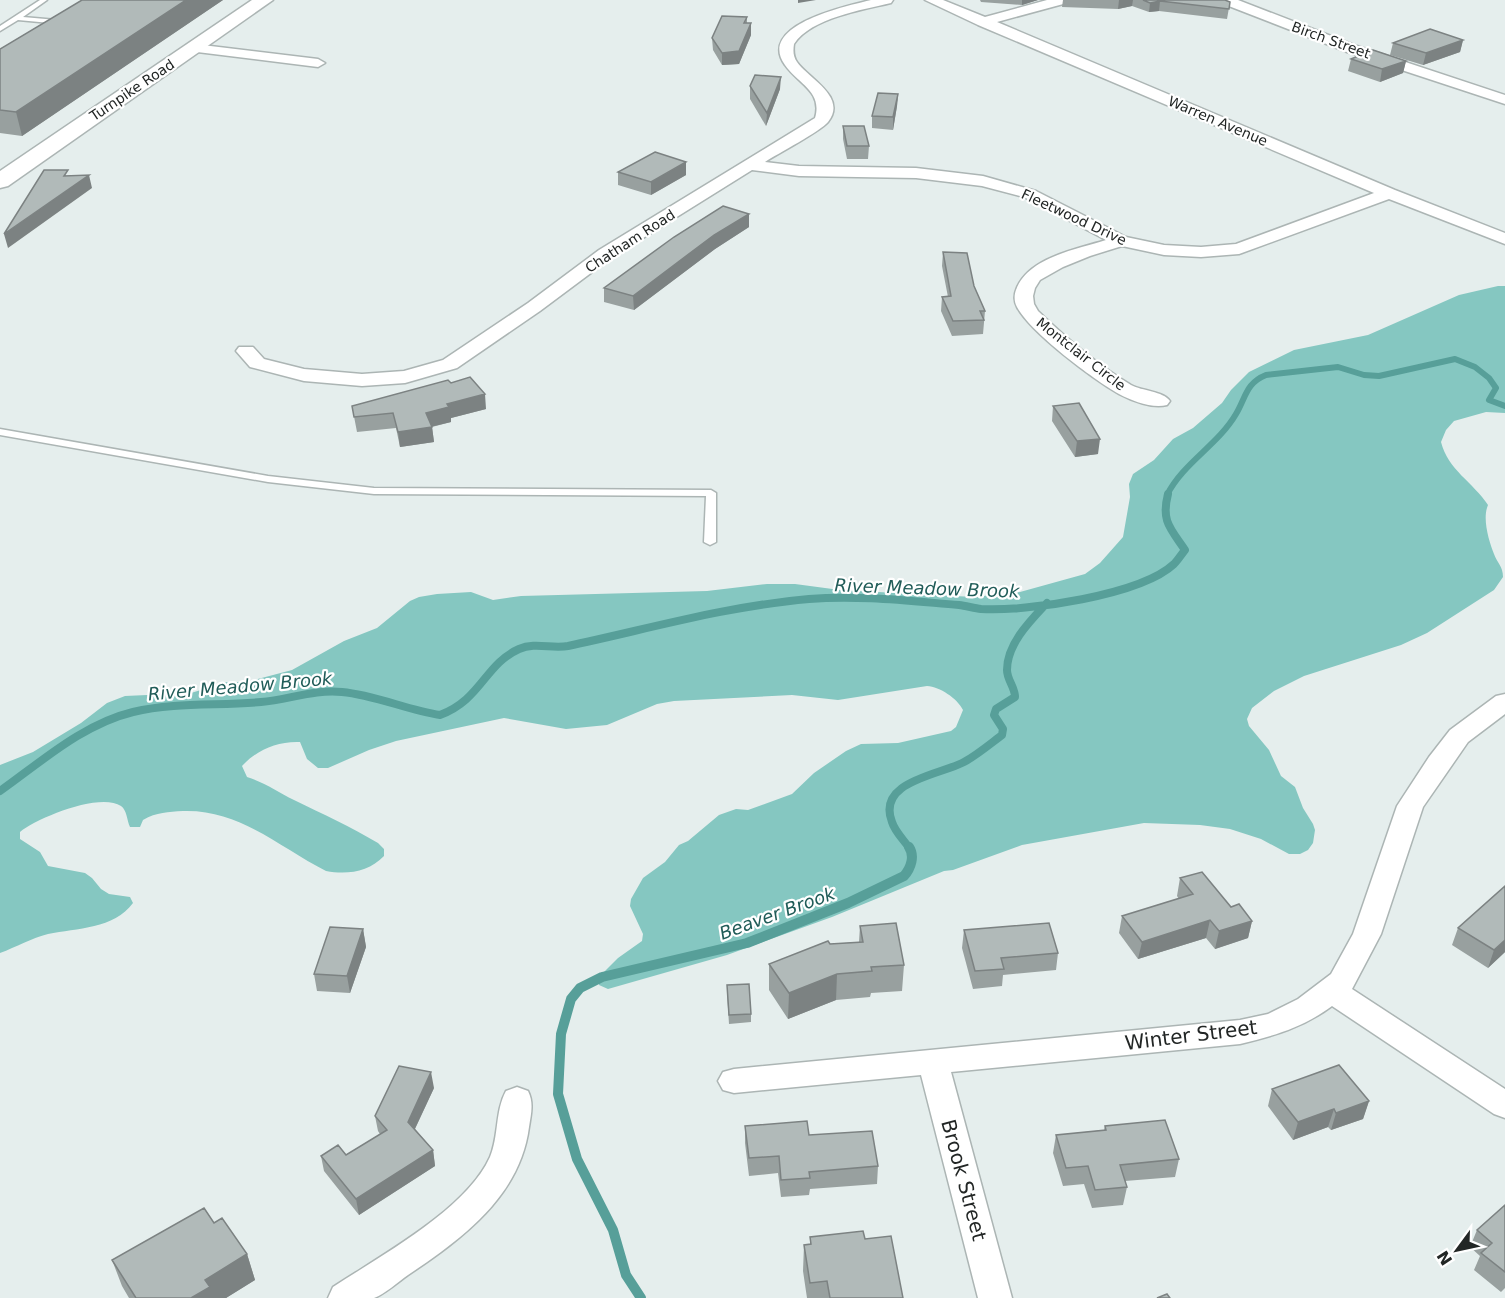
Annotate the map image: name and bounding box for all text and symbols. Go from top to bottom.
street label: Birch Street [1289,18,1373,62]
street label: Turnpike Road [86,56,177,125]
street label: Warren Avenue [1166,93,1270,149]
street label: Fleetwood Drive [1019,186,1129,248]
street label: Chatham Road [582,206,678,276]
street label: Montclair Circle [1033,314,1129,394]
water label: River Meadow Brook [834,574,1021,602]
water label: River Meadow Brook [147,667,335,705]
water label: Beaver Brook [716,882,839,944]
street label: Winter Street [1123,1015,1259,1055]
street label: Brook Street [936,1117,992,1243]
north arrow [1427,1220,1487,1280]
text: N [1433,1247,1456,1269]

